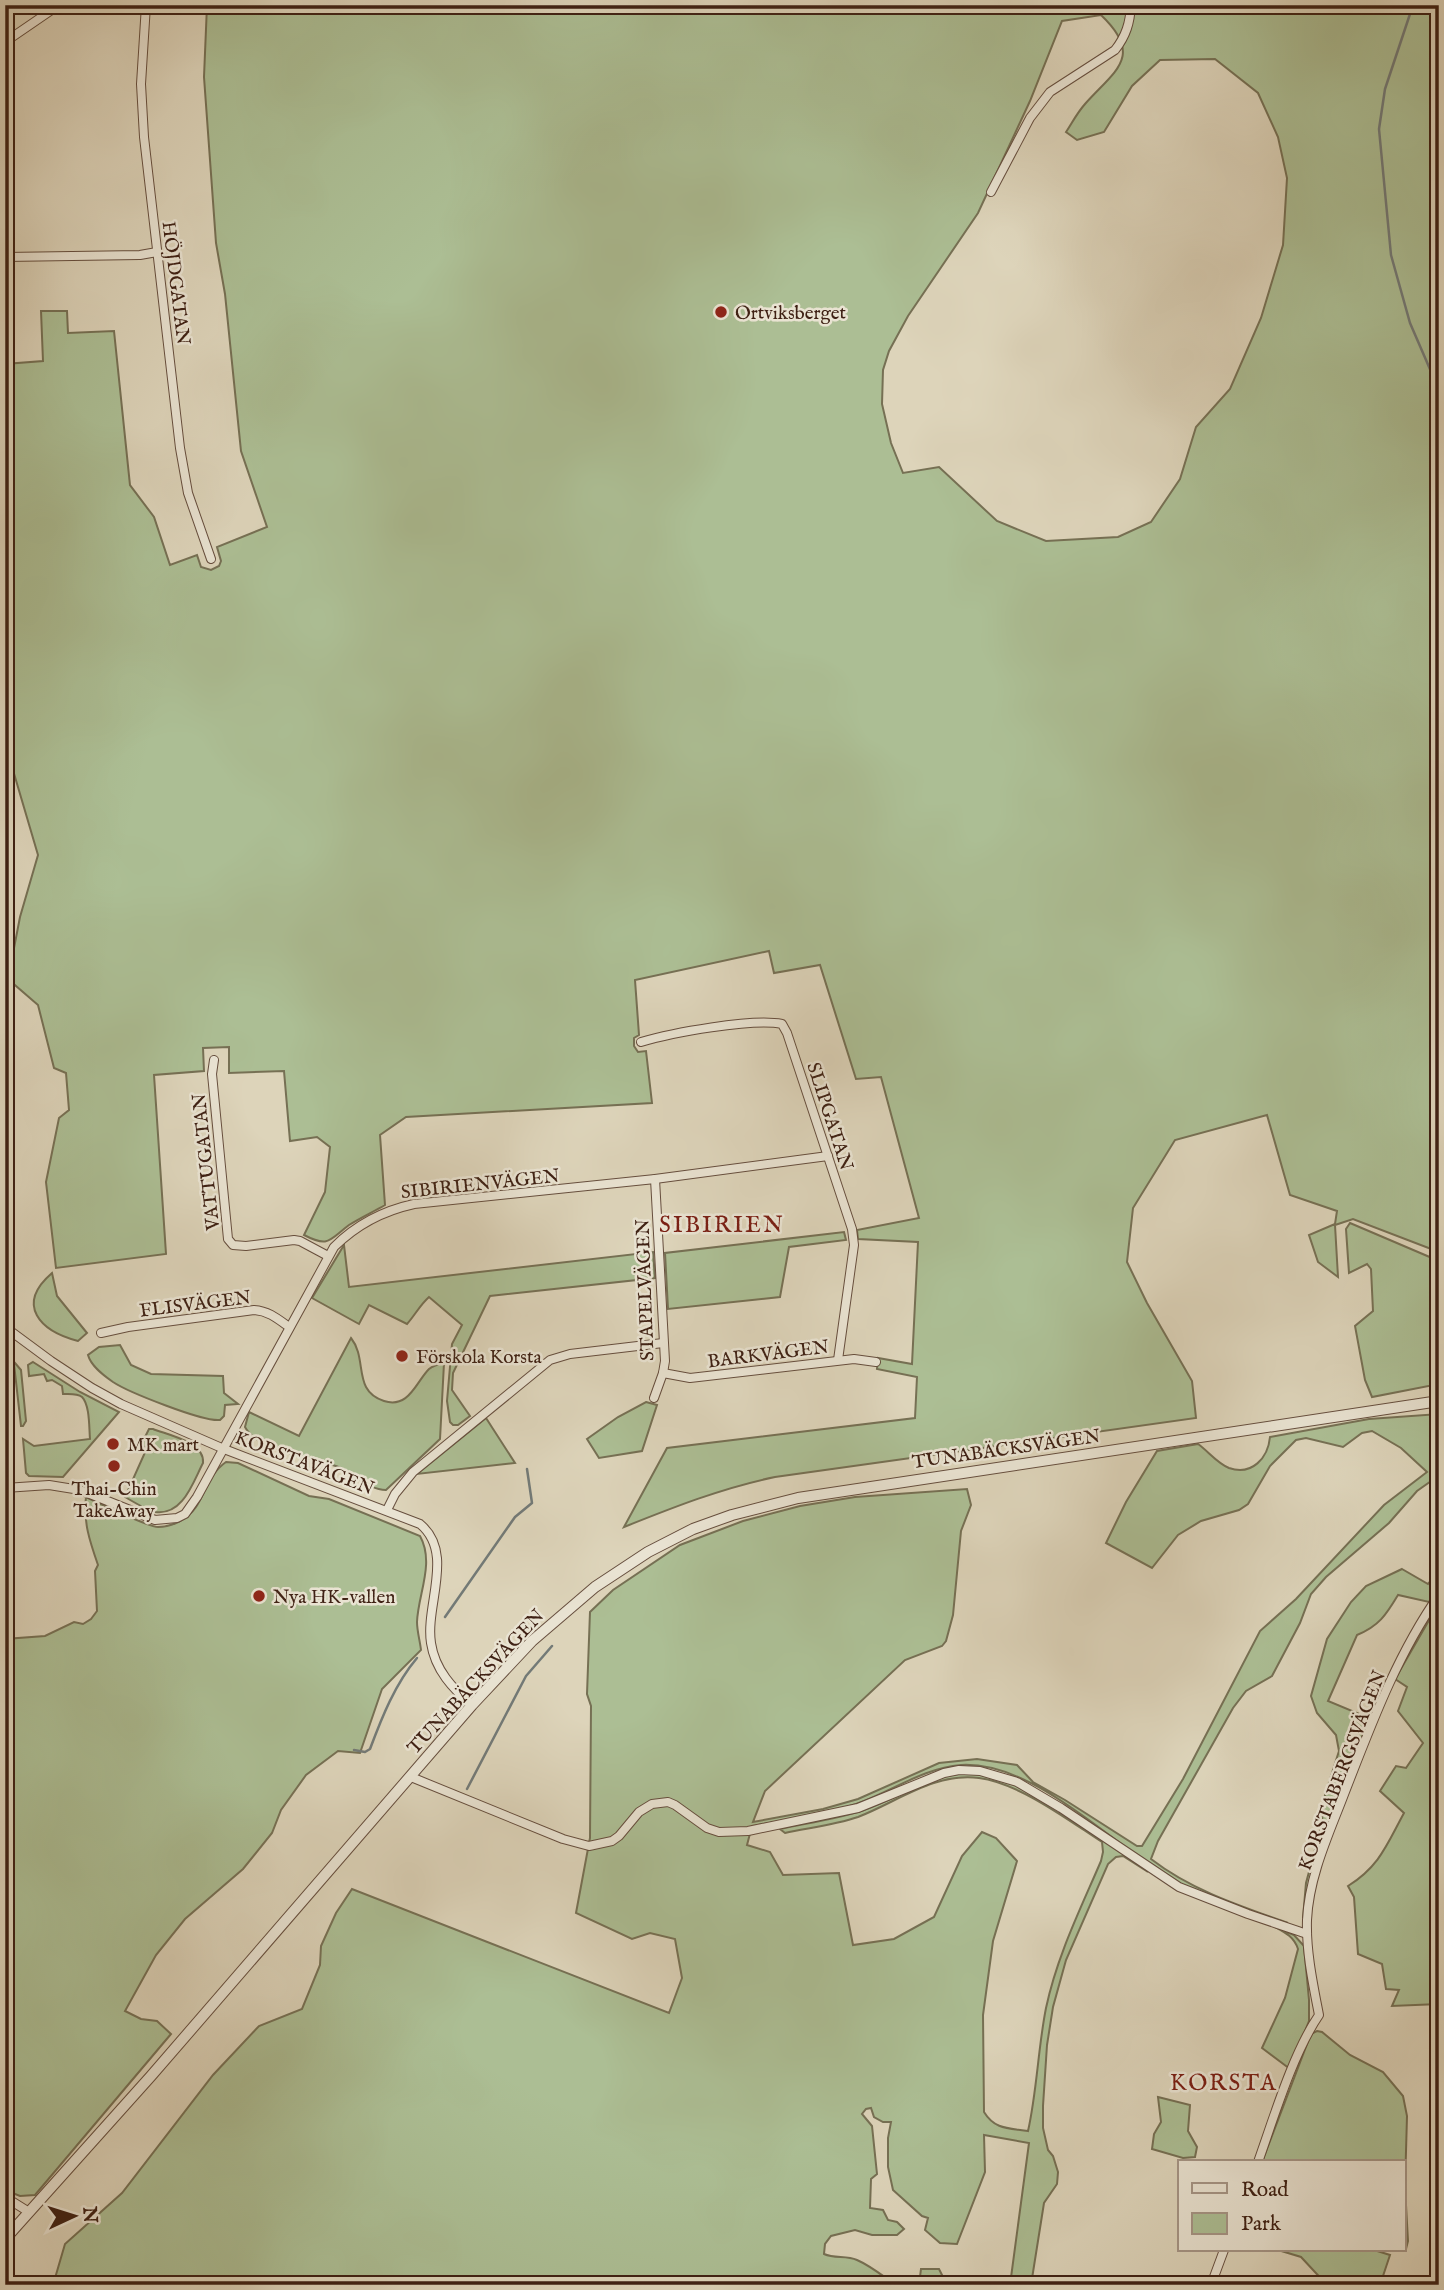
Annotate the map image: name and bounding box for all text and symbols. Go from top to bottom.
street label: HÖJDGATAN [156,220,195,347]
place label: Ortviksberget [735,302,847,326]
marker: Ortviksberget [713,304,729,320]
street label: SLIPGATAN [800,1059,858,1174]
street label: VATTUGATAN [188,1092,226,1233]
street label: SIBIRIENVÄGEN [400,1165,561,1205]
district label: SIBIRIEN [659,1211,785,1240]
street label: STAPELVÄGEN [632,1219,660,1361]
street label: FLISVÄGEN [138,1286,252,1324]
street label: BARKVÄGEN [706,1336,830,1374]
place label: Förskola Korsta [416,1346,542,1370]
marker: Förskola Korsta [394,1348,410,1364]
street label: TUNABÄCKSVÄGEN [911,1425,1102,1475]
street label: KORSTAVÄGEN [231,1426,377,1501]
place label: MK mart [127,1434,200,1458]
marker: MK mart [105,1436,121,1452]
marker: Thai-Chin TakeAway [106,1458,122,1474]
place label: Thai-Chin TakeAway [71,1478,157,1524]
place label: Nya HK-vallen [273,1586,395,1610]
marker: Nya HK-vallen [251,1588,267,1604]
street label: TUNABÄCKSVÄGEN [403,1605,550,1760]
street label: KORSTABERGSVÄGEN [1294,1667,1392,1874]
district label: KORSTA [1170,2069,1278,2098]
legend [1178,2160,1406,2252]
text: Road [1241,2177,1289,2204]
north arrow [38,2182,108,2252]
text: N [76,2205,102,2225]
text: Park [1241,2211,1282,2238]

